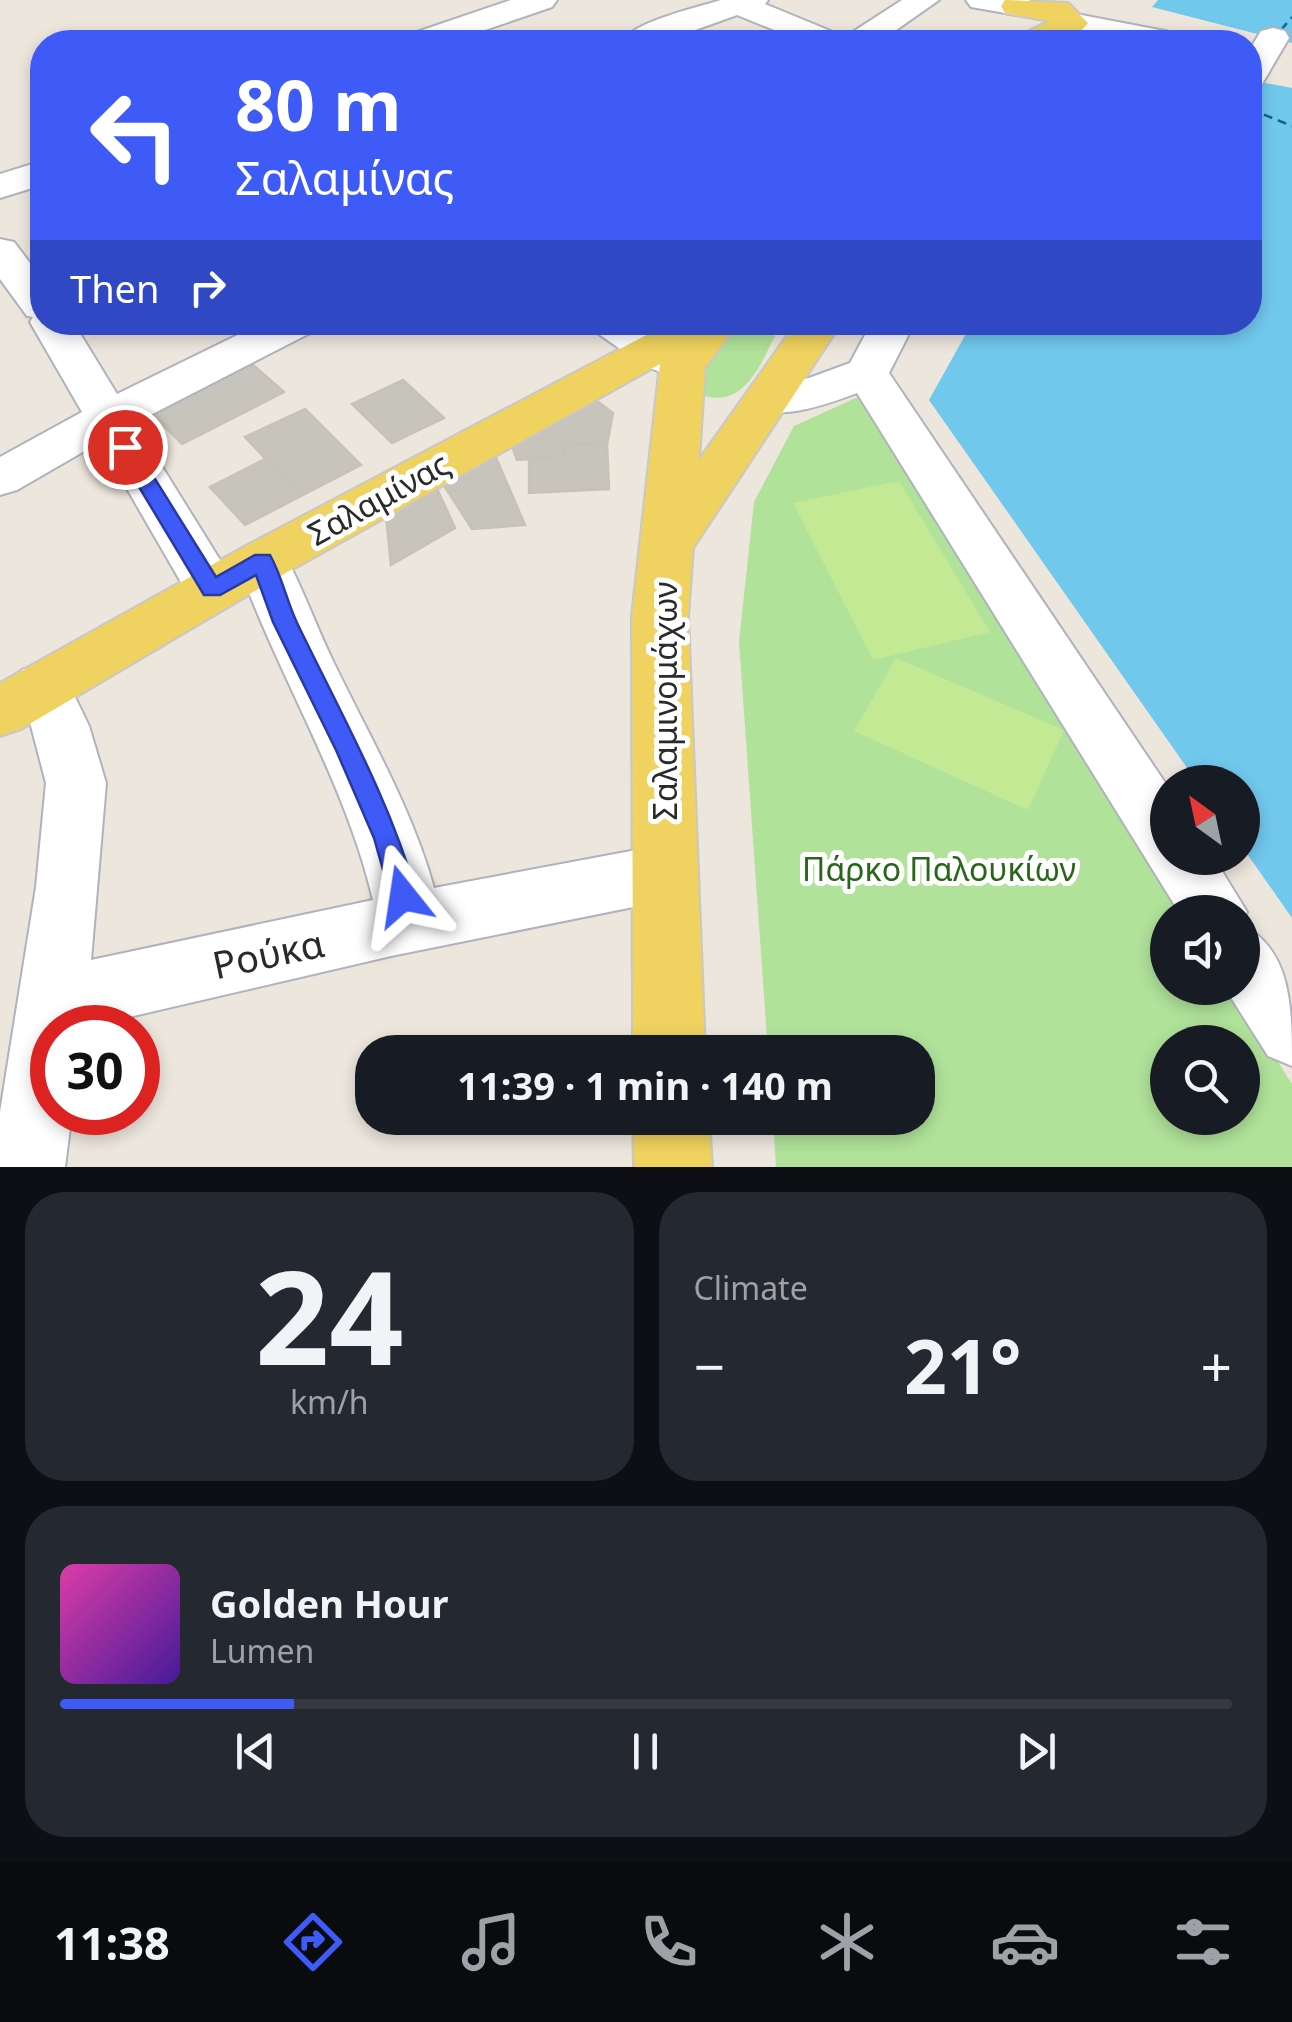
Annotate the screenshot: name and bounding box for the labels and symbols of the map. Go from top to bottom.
pin [83,405,168,490]
street label: Σαλαμίνας [299,441,457,555]
street label: Σαλαμινομάχων [643,582,686,820]
north arrow [1150,765,1260,875]
position arrow [351,844,455,948]
park label: Πάρκο Παλουκίων [802,847,1076,890]
street label: Ρούκα [207,916,329,990]
speed limit sign: 30 [30,1005,160,1135]

